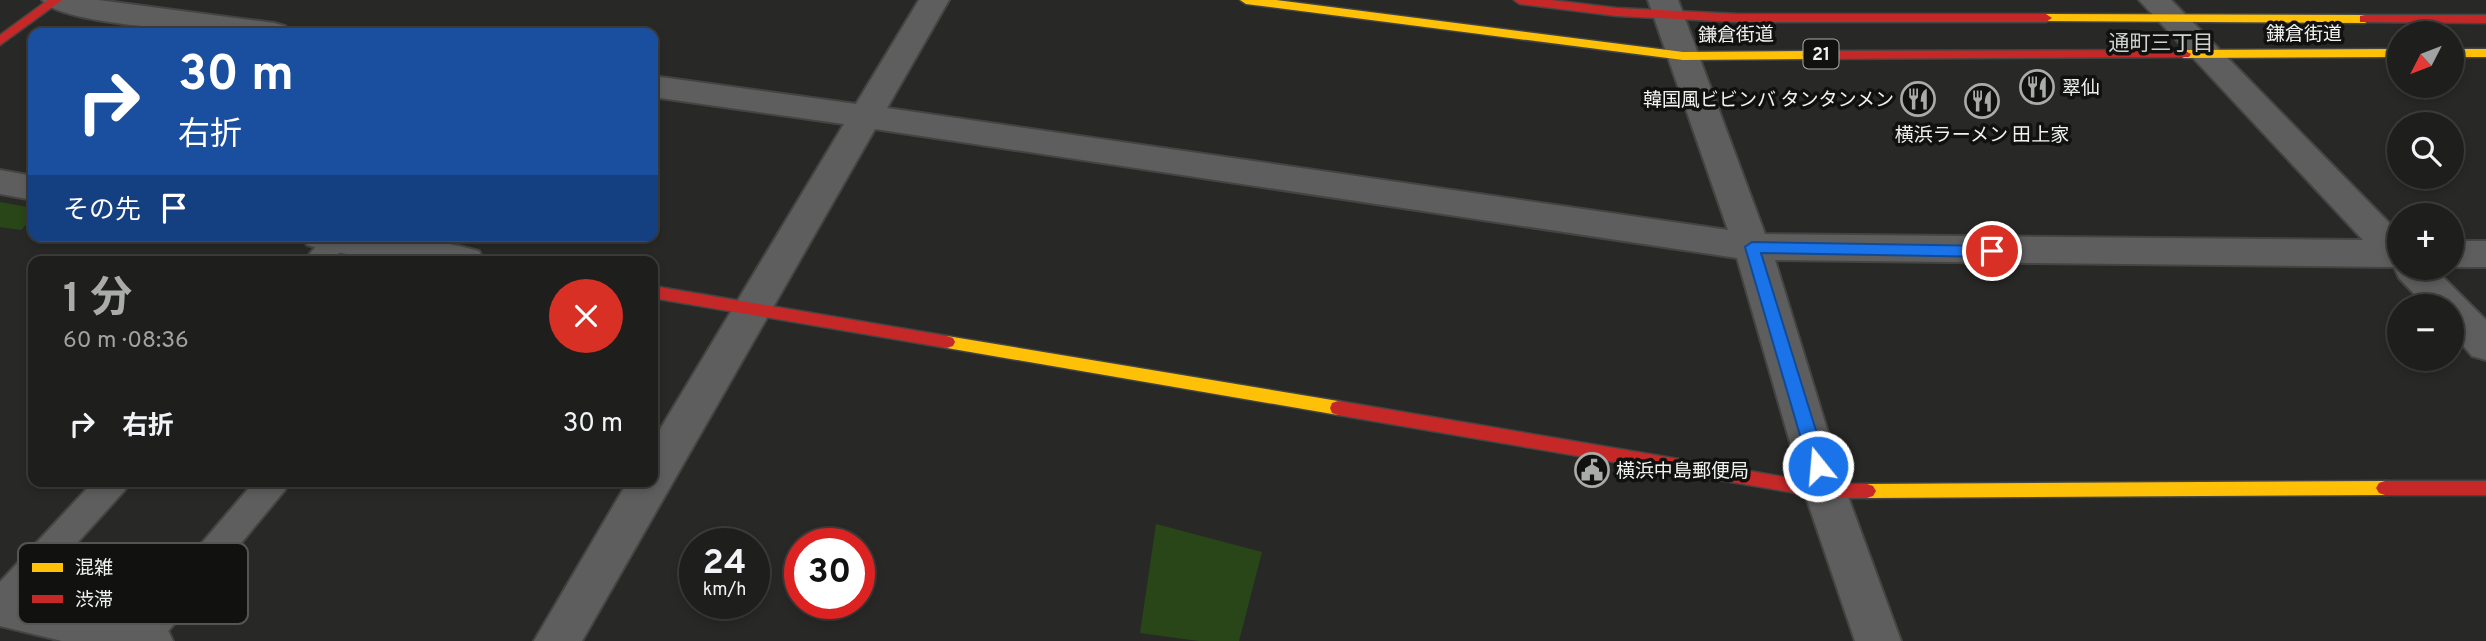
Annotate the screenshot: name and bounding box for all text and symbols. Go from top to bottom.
north arrow [2387,21,2464,98]
map controls [2387,21,2464,371]
street label: 鎌倉街道 [1698,23,1774,49]
street label: 鎌倉街道 [2266,23,2342,47]
district label: 通町三丁目 [2109,31,2214,58]
road number: 21 [1804,40,1839,68]
text: 30 m [178,46,294,108]
icon: right [63,56,154,147]
restaurant icon: 翠仙 [2018,68,2056,106]
place label: 翠仙 [2062,77,2100,101]
restaurant icon: 韓国風ビビンバ タンタンメン [1899,80,1937,118]
restaurant icon: 横浜ラーメン 田上家 [1963,82,2001,120]
place label: 韓国風ビビンバ タンタンメン [1643,89,1894,113]
button: search [2387,112,2464,189]
text: 右折 [178,116,242,156]
place label: 横浜ラーメン 田上家 [1895,124,2069,148]
icon: arrive [155,189,193,227]
text: その先 [63,195,141,228]
button: + [2387,203,2464,280]
pin [1962,221,2022,281]
icon: arrive [1973,232,2011,270]
text: 1 分 [63,274,132,327]
button: close [549,279,623,353]
button: − [2387,294,2464,371]
text: 60 m · 08:36 [63,327,189,356]
icon: right [63,405,101,443]
text: 30 m [563,408,623,441]
text: 右折 [122,411,174,444]
position arrow [1781,429,1855,503]
public building icon: 横浜中島郵便局 [1573,451,1611,489]
place label: 横浜中島郵便局 [1616,460,1749,484]
speed limit sign: 30 [784,528,875,619]
text: 24 [703,542,746,586]
legend [18,543,248,624]
text: 混雑 [75,557,113,581]
text: km/h [703,579,746,602]
text: 渋滞 [75,589,113,613]

